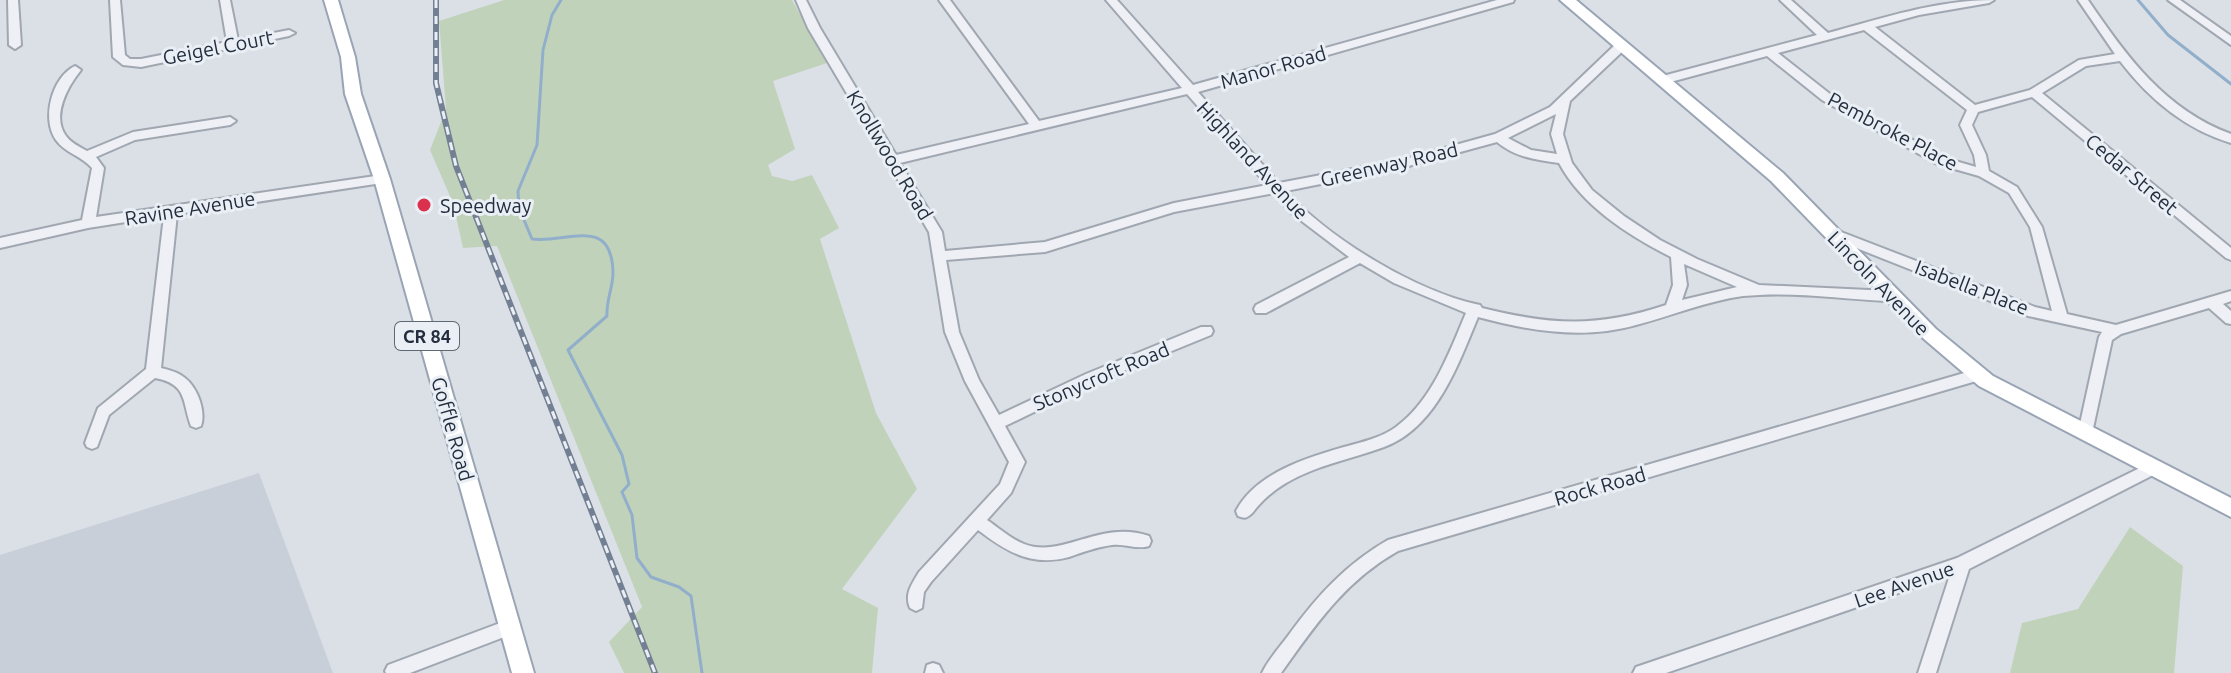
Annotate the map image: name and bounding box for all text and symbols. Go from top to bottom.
street label: Geigel Court [161,25,275,69]
street label: Manor Road [1217,41,1329,93]
street label: Knollwood Road [842,86,938,224]
street label: Pembroke Place [1824,87,1962,175]
street label: Highland Avenue [1193,96,1313,224]
street label: Cedar Street [2081,129,2183,219]
street label: Greenway Road [1318,137,1460,191]
street label: Ravine Avenue [123,186,257,230]
place label: Speedway [440,194,532,217]
marker: Speedway [415,196,433,214]
street label: Lincoln Avenue [1823,226,1935,340]
street label: Isabella Place [1912,255,2032,319]
road number: CR 84 [395,322,459,350]
street label: Stonycroft Road [1029,337,1173,415]
street label: Goffle Road [427,374,479,484]
street label: Rock Road [1552,462,1648,510]
street label: Lee Avenue [1851,556,1957,612]

